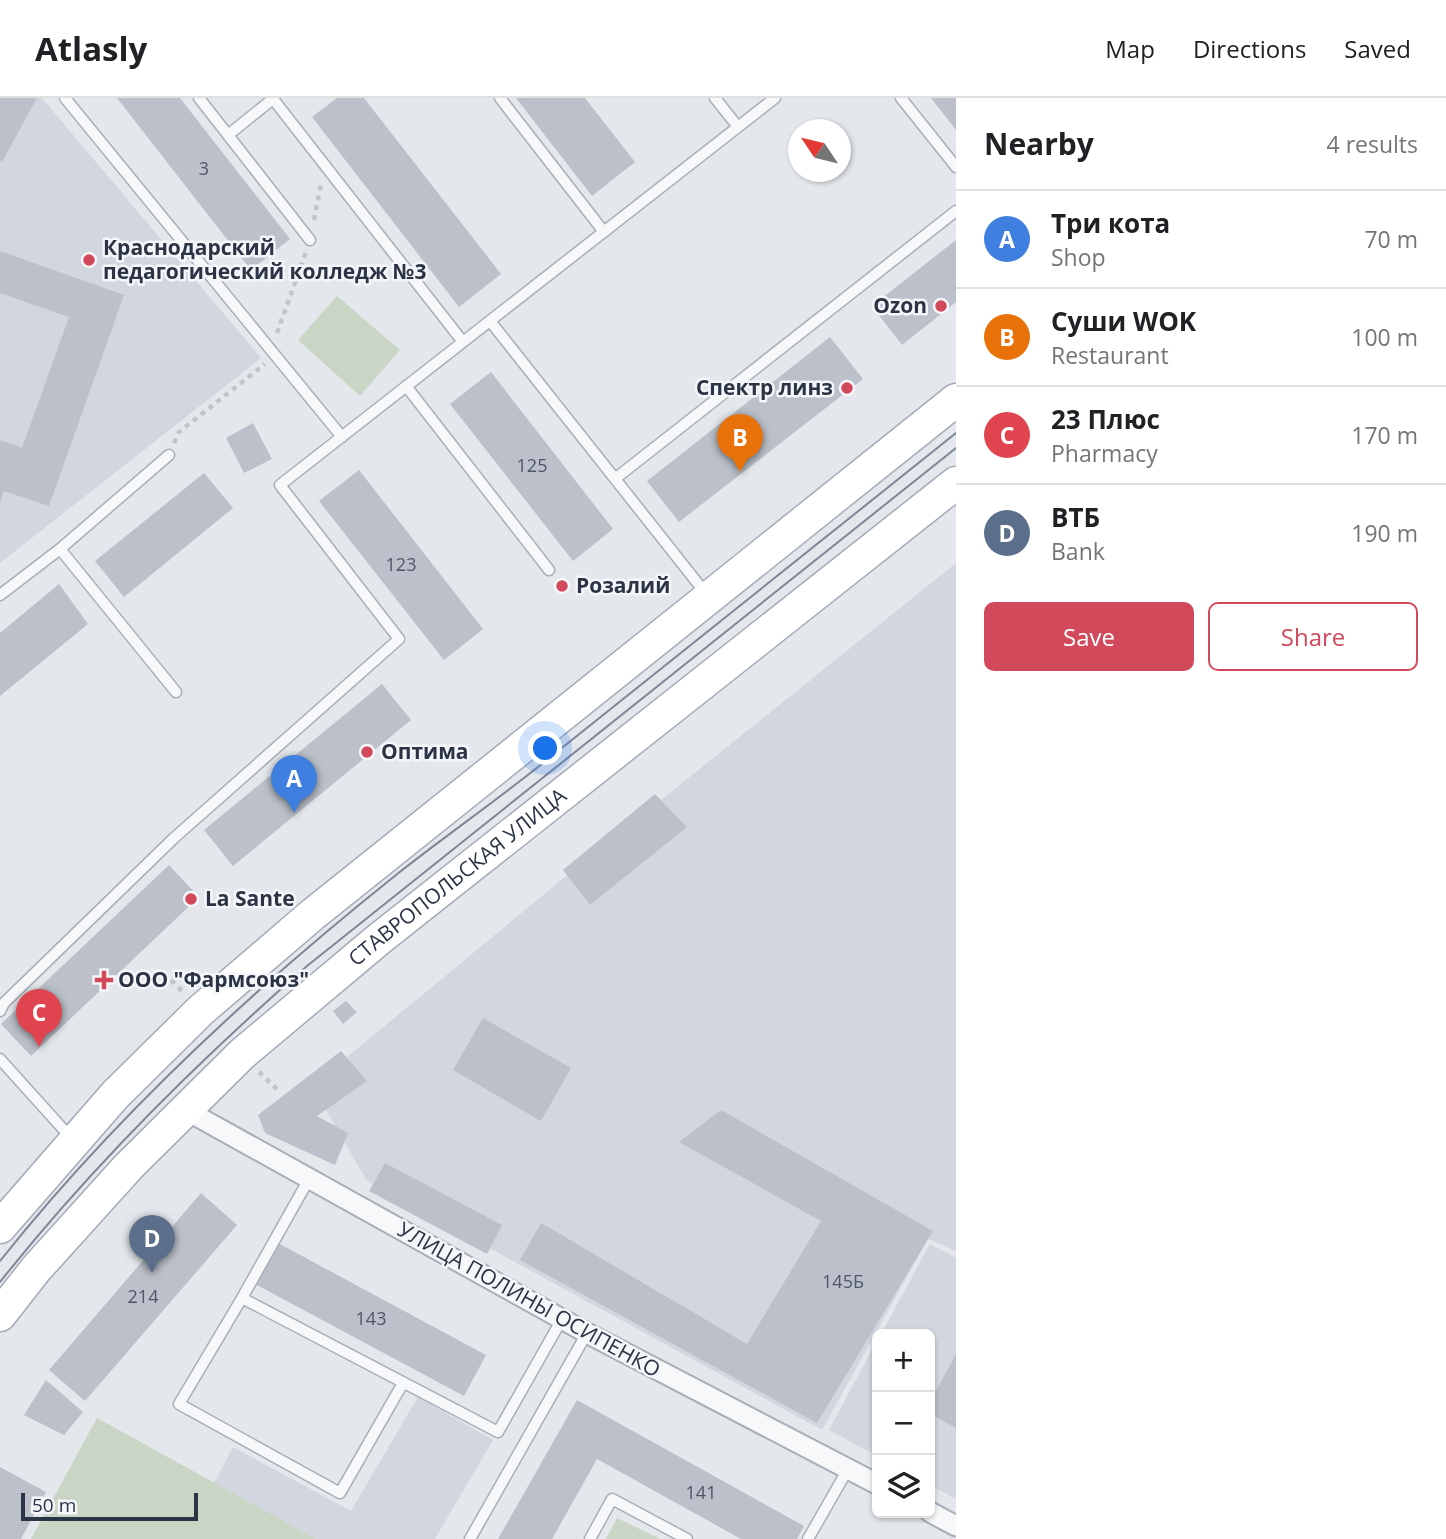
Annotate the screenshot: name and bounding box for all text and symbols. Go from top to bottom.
text: Atlasly [35,26,147,71]
text: Map [1105,32,1155,65]
text: Directions [1193,32,1306,65]
text: Saved [1344,32,1411,65]
north arrow [788,119,851,182]
text: Nearby [984,123,1094,164]
text: 4 results [1327,128,1418,160]
house number: 3 [199,156,209,180]
text: Три кота [1051,205,1170,241]
text: A [999,223,1015,255]
text: 70 m [1364,223,1418,255]
place label: Краснодарский педагогический колледж №3 [103,233,426,285]
text: Shop [1051,241,1106,273]
marker: Краснодарский педагогический колледж №3 [81,252,97,268]
place label: Ozon [873,291,927,319]
marker: Ozon [933,298,949,314]
text: Суши WOK [1051,303,1196,339]
text: B [999,321,1015,353]
text: 100 m [1351,321,1418,353]
text: Restaurant [1051,339,1169,371]
place label: Спектр линз [696,373,833,401]
marker: Спектр линз [839,380,855,396]
text: 23 Плюс [1051,401,1160,437]
pin: B [717,414,763,472]
text: C [1000,419,1014,451]
text: 170 m [1351,419,1418,451]
text: Pharmacy [1051,437,1158,469]
house number: 125 [517,453,547,477]
text: ВТБ [1051,499,1100,535]
text: D [998,517,1016,549]
text: 190 m [1351,517,1418,549]
text: Bank [1051,535,1105,567]
house number: 123 [386,552,416,576]
place label: Розалий [576,571,670,599]
marker: Розалий [554,578,570,594]
button: Save [984,602,1194,671]
button: Share [1208,602,1418,671]
your location [528,731,562,765]
place label: Оптима [381,737,469,765]
marker: Оптима [359,744,375,760]
pin: A [271,755,317,813]
street label: СТАВРОПОЛЬСКАЯ УЛИЦА [342,781,572,972]
place label: La Sante [205,884,295,912]
marker: La Sante [183,891,199,907]
place label: ООО "Фармсоюз" [118,965,309,993]
marker: ООО "Фармсоюз" [96,972,112,988]
pin: C [16,989,62,1047]
pin: D [129,1215,175,1273]
street label: УЛИЦА ПОЛИНЫ ОСИПЕНКО [393,1215,666,1383]
house number: 145Б [822,1269,864,1293]
house number: 214 [128,1284,158,1308]
house number: 143 [356,1306,386,1330]
map controls [872,1329,935,1518]
button: + [872,1329,935,1392]
button: − [872,1392,935,1455]
button: layers [872,1455,935,1518]
house number: 141 [686,1480,716,1504]
scale bar [21,1490,198,1522]
text: 50 m [32,1492,76,1518]

